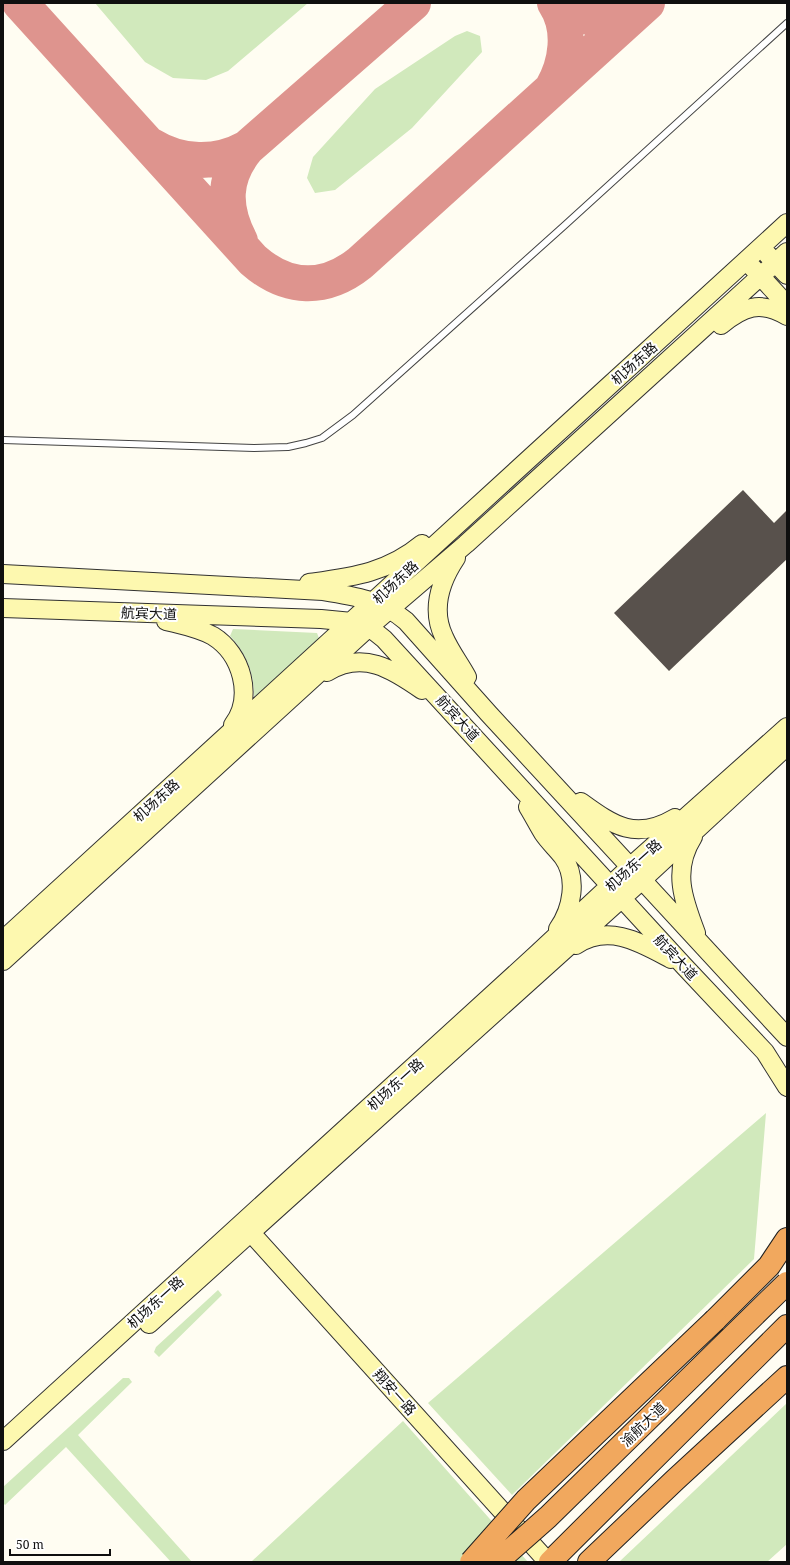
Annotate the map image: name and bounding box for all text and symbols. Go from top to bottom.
street label: 机场东路 [607,337,661,389]
street label: 机场东路 [368,556,422,608]
street label: 航宾大道 [121,603,177,623]
street label: 航宾大道 [432,691,484,745]
street label: 机场东路 [129,774,183,826]
street label: 机场东一路 [601,835,665,895]
street label: 航宾大道 [650,930,702,984]
street label: 机场东一路 [363,1054,427,1114]
street label: 机场东一路 [123,1272,187,1332]
street label: 翔安一路 [369,1365,421,1419]
street label: 渝航大道 [616,1398,670,1450]
scale bar [10,1531,110,1557]
text: 50 m [16,1536,44,1553]

